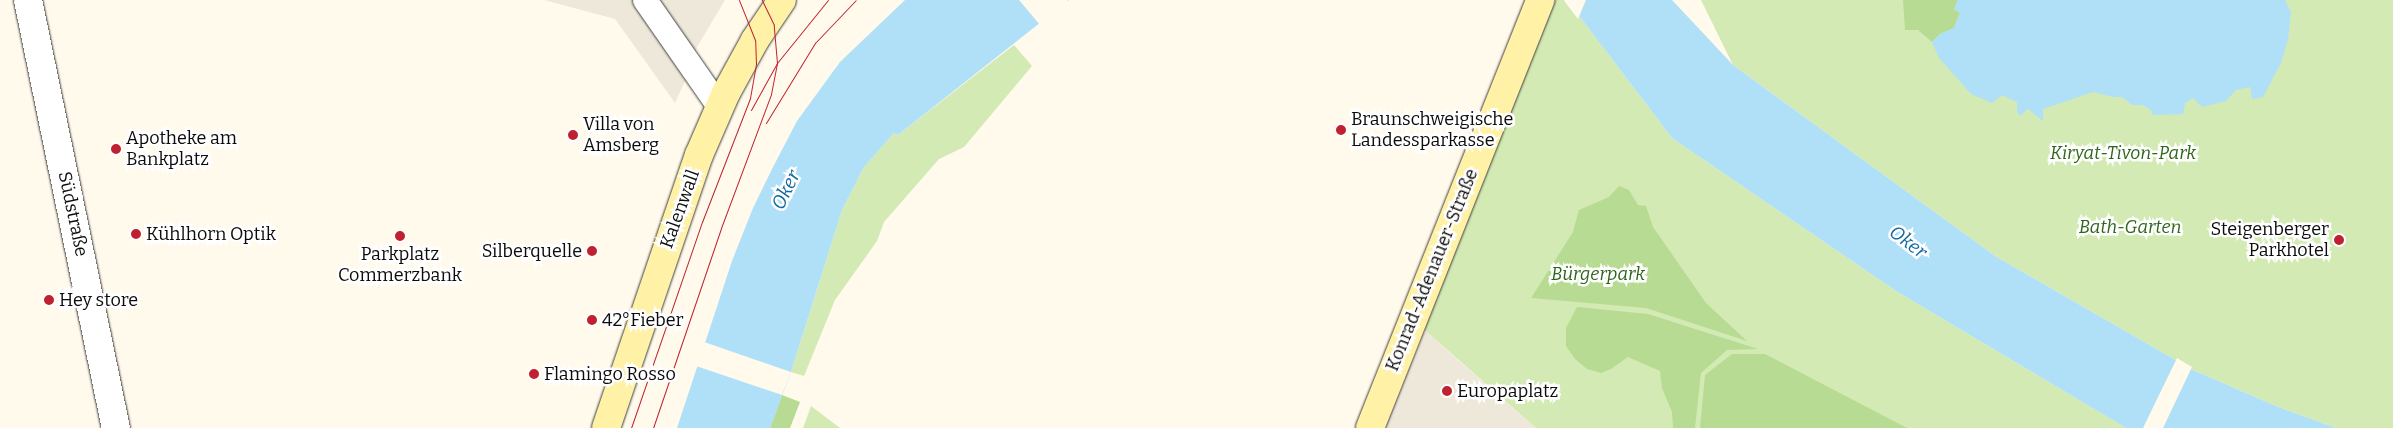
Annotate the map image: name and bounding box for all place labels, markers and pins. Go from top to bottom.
place label: Braunschweigische Landessparkasse [1351,109,1513,152]
place label: Villa von Amsberg [583,114,659,156]
marker: Braunschweigische Landessparkasse [1335,124,1347,136]
place label: Apotheke am Bankplatz [126,128,237,170]
marker: Villa von Amsberg [567,129,579,141]
marker: Apotheke am Bankplatz [110,143,122,155]
place label: Steigenberger Parkhotel [2210,219,2329,262]
place label: Kühlhorn Optik [146,223,276,245]
marker: Kühlhorn Optik [130,228,142,240]
marker: Parkplatz Commerzbank [394,230,406,242]
marker: Steigenberger Parkhotel [2333,234,2345,246]
place label: Silberquelle [482,240,582,262]
place label: Parkplatz Commerzbank [338,244,462,286]
marker: Silberquelle [586,245,598,257]
place label: Hey store [59,289,138,311]
marker: Hey store [43,294,55,306]
place label: 42°Fieber [602,309,684,331]
marker: 42°Fieber [586,314,598,326]
place label: Flamingo Rosso [544,363,676,385]
marker: Flamingo Rosso [528,368,540,380]
place label: Europaplatz [1457,380,1558,402]
marker: Europaplatz [1441,385,1453,397]

